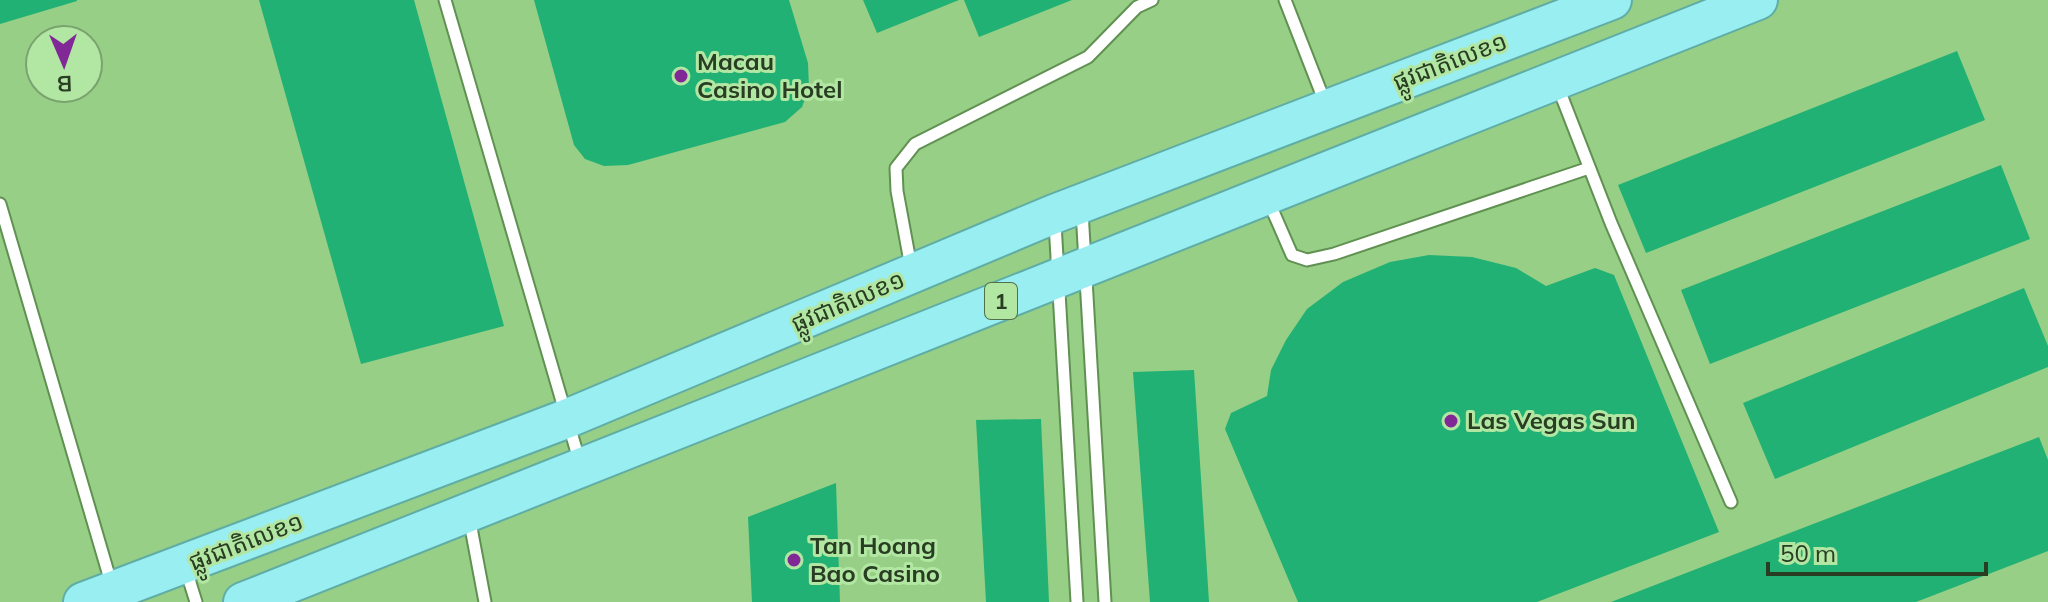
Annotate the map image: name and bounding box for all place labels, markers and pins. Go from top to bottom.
place label: Macau Casino Hotel [697,46,843,104]
marker: Macau Casino Hotel [672,67,690,85]
place label: Las Vegas Sun [1467,405,1636,435]
marker: Las Vegas Sun [1442,412,1460,430]
place label: Tan Hoang Bao Casino [810,530,940,588]
marker: Tan Hoang Bao Casino [785,551,803,569]

